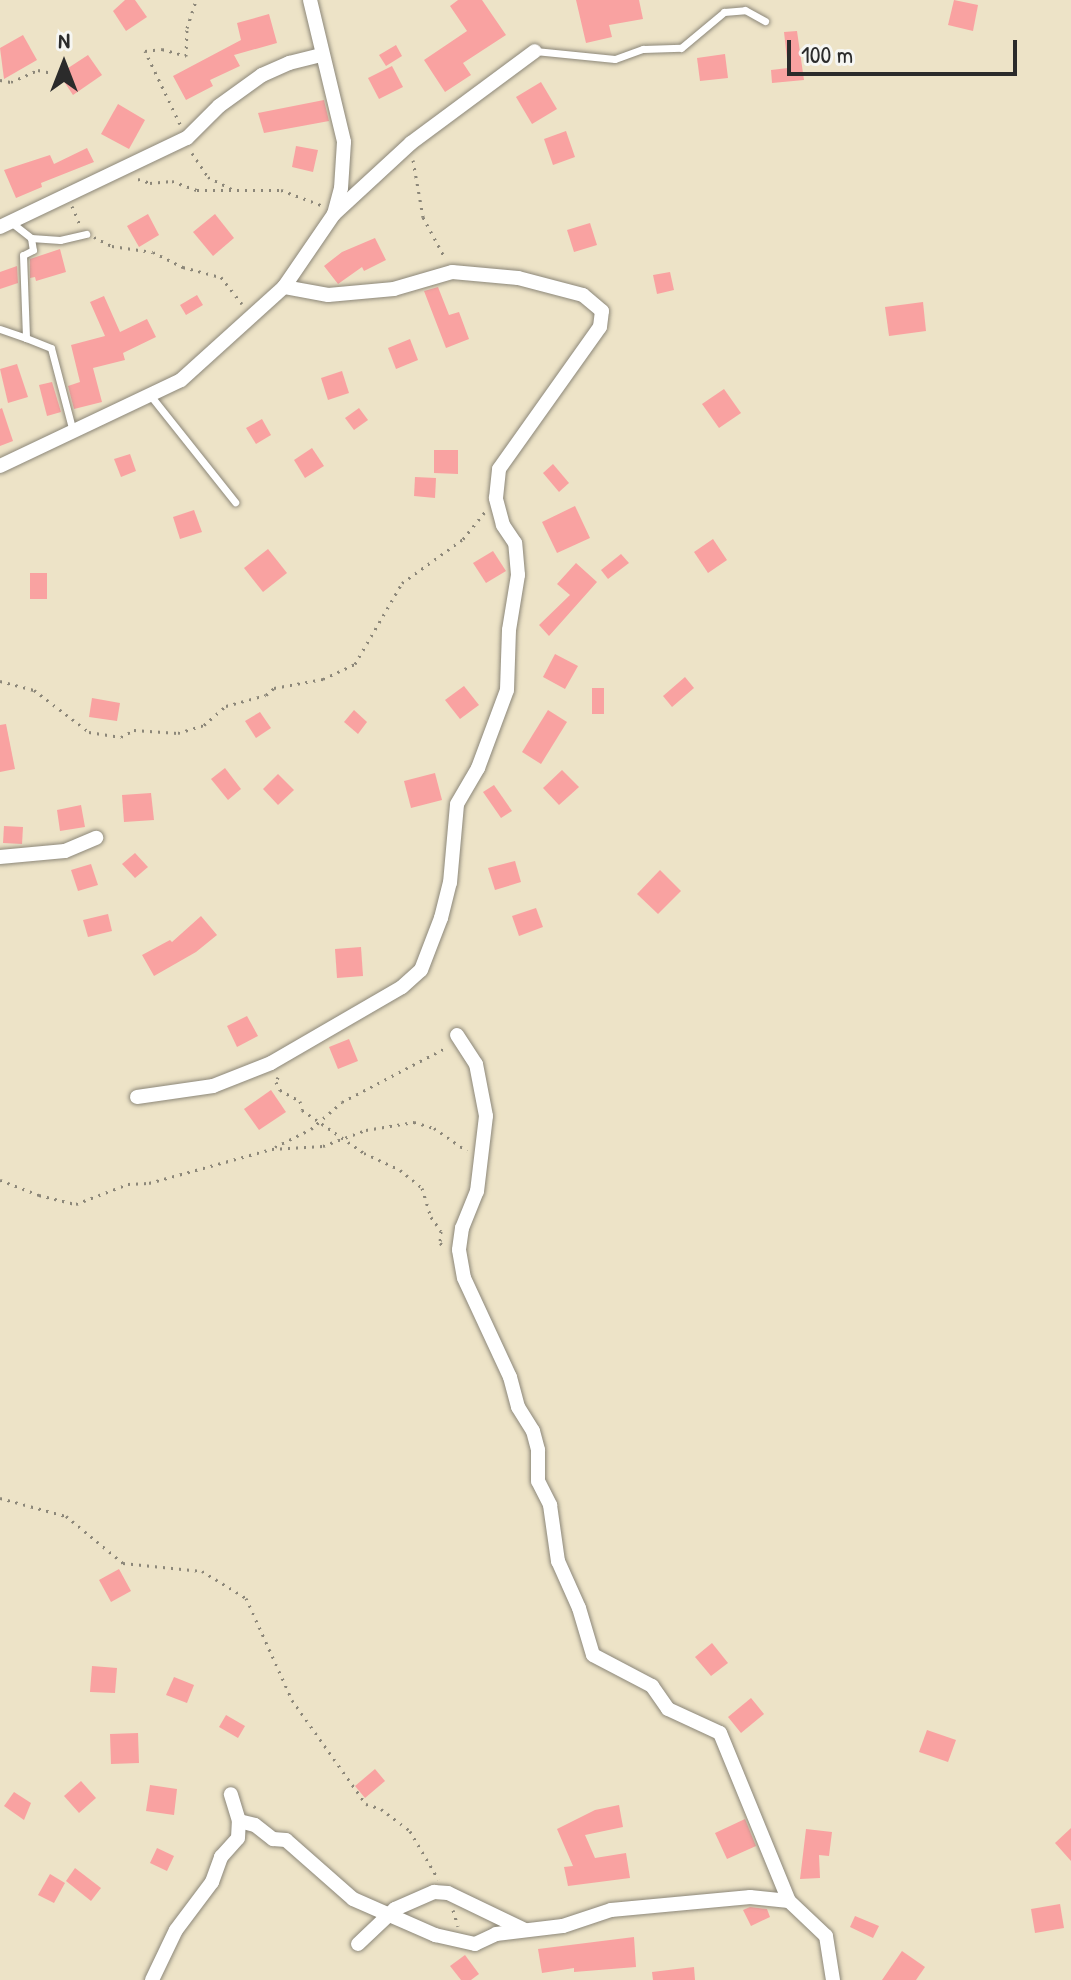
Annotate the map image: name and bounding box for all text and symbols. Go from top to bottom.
north arrow [24,24,104,104]
scale bar [791,24,1021,74]
text: N [58,25,70,55]
text: 100 m [801,38,853,70]

